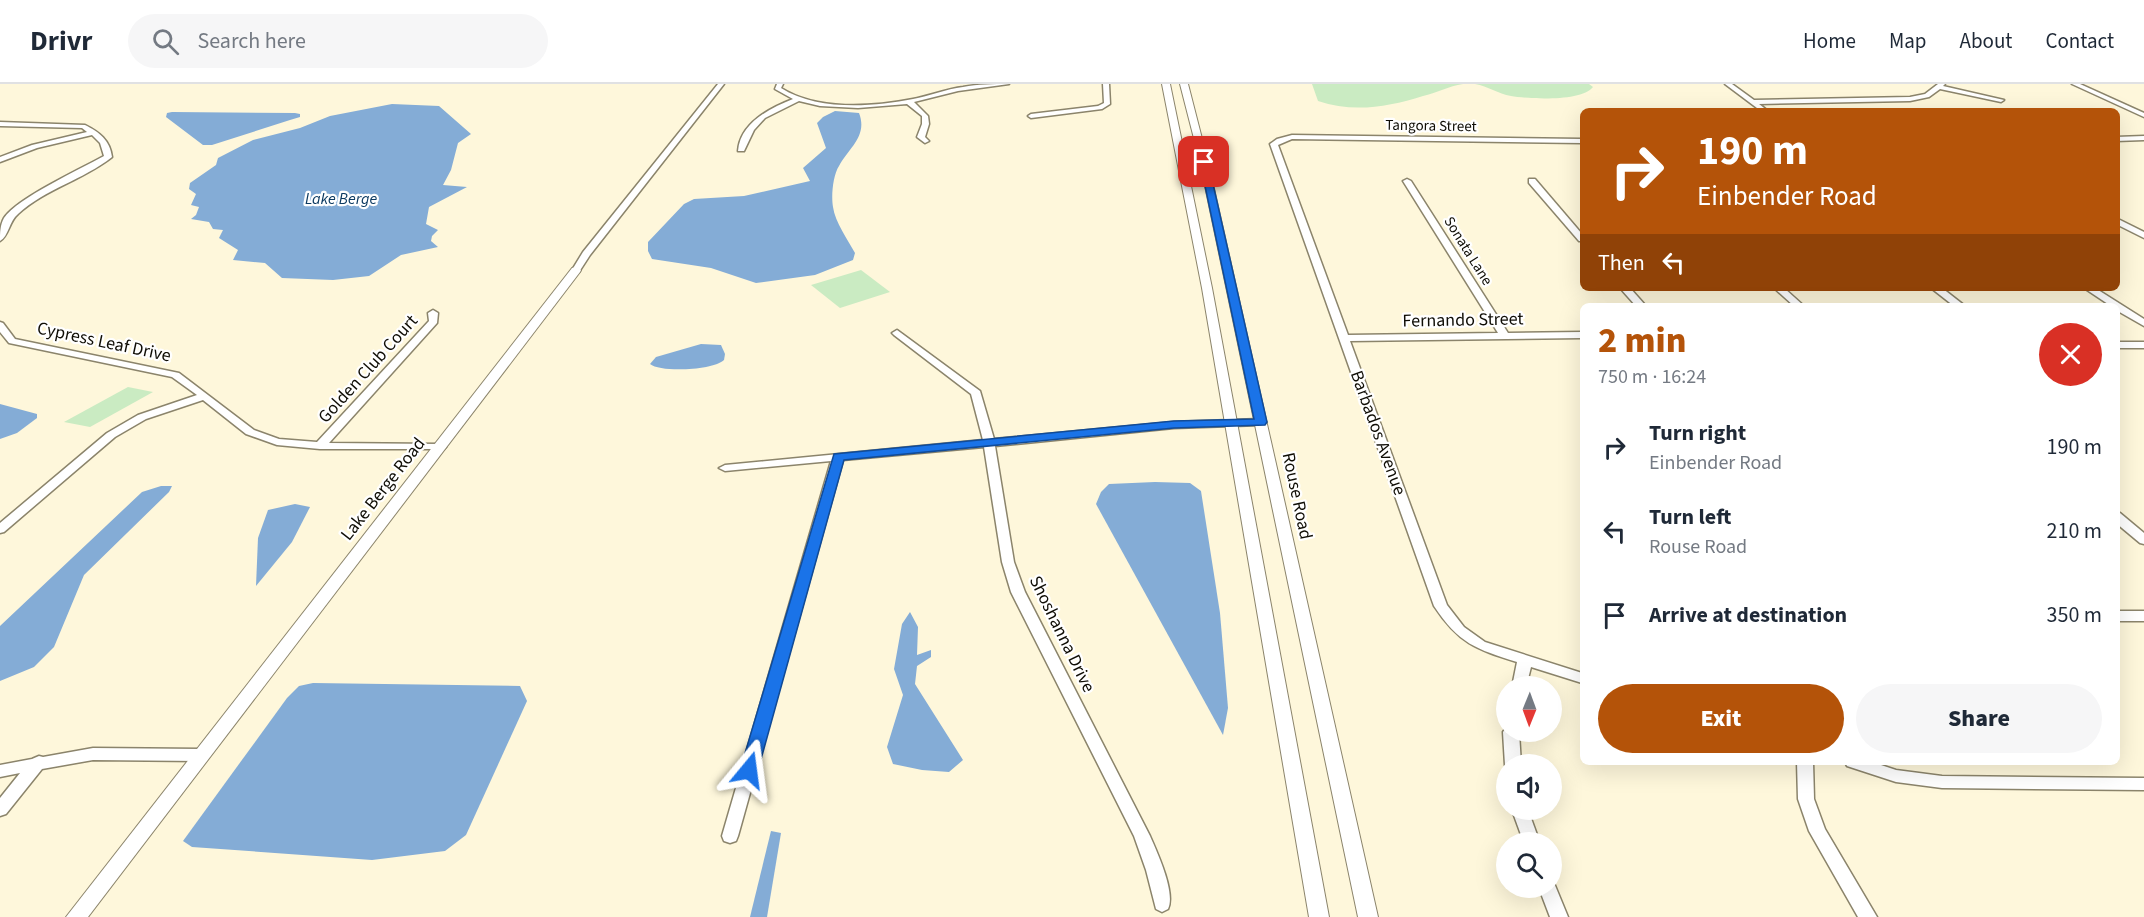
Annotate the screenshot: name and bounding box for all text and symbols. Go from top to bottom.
search box [128,14,548,68]
text: Drivr [30,21,92,61]
icon: search [149,25,182,58]
text: Search here [197,25,306,57]
text: Home [1803,26,1856,56]
text: Map [1889,26,1927,56]
text: About [1960,26,2012,56]
text: Contact [2045,26,2114,56]
street label: Tangora Street [1385,115,1477,137]
text: 190 m [1697,121,1808,181]
icon: right [1598,132,1676,210]
pin [1178,136,1229,187]
icon: arrive [1187,145,1220,178]
text: Einbender Road [1697,177,1877,216]
water label: Lake Berge [305,188,377,210]
street label: Sonata Lane [1439,213,1497,289]
icon: left [1657,246,1690,279]
text: Then [1598,247,1645,279]
street label: Fernando Street [1402,306,1524,334]
street label: Golden Club Court [312,309,424,429]
text: 2 min [1598,315,1686,366]
street label: Cypress Leaf Drive [35,316,173,368]
button: close [2039,323,2102,386]
text: 750 m · 16:24 [1598,363,1706,391]
street label: Barbados Avenue [1344,367,1412,499]
text: Turn right [1649,417,1746,449]
icon: right [1598,431,1631,464]
text: 190 m [2047,431,2102,463]
street label: Lake Berge Road [335,432,431,546]
text: Einbender Road [1649,449,1782,477]
street label: Rouse Road [1276,450,1318,542]
text: Turn left [1649,501,1731,533]
icon: left [1598,515,1631,548]
text: 210 m [2047,515,2102,547]
text: Rouse Road [1649,533,1747,561]
street label: Shoshanna Drive [1023,571,1101,697]
icon: arrive [1598,599,1631,632]
text: Arrive at destination [1649,599,1847,631]
text: 350 m [2047,599,2102,631]
north arrow [1496,676,1562,742]
map controls [1496,676,1562,898]
button: Exit [1598,684,1844,753]
button: Share [1856,684,2102,753]
position arrow [717,738,781,802]
button: sound [1496,754,1562,820]
button: search [1496,832,1562,898]

